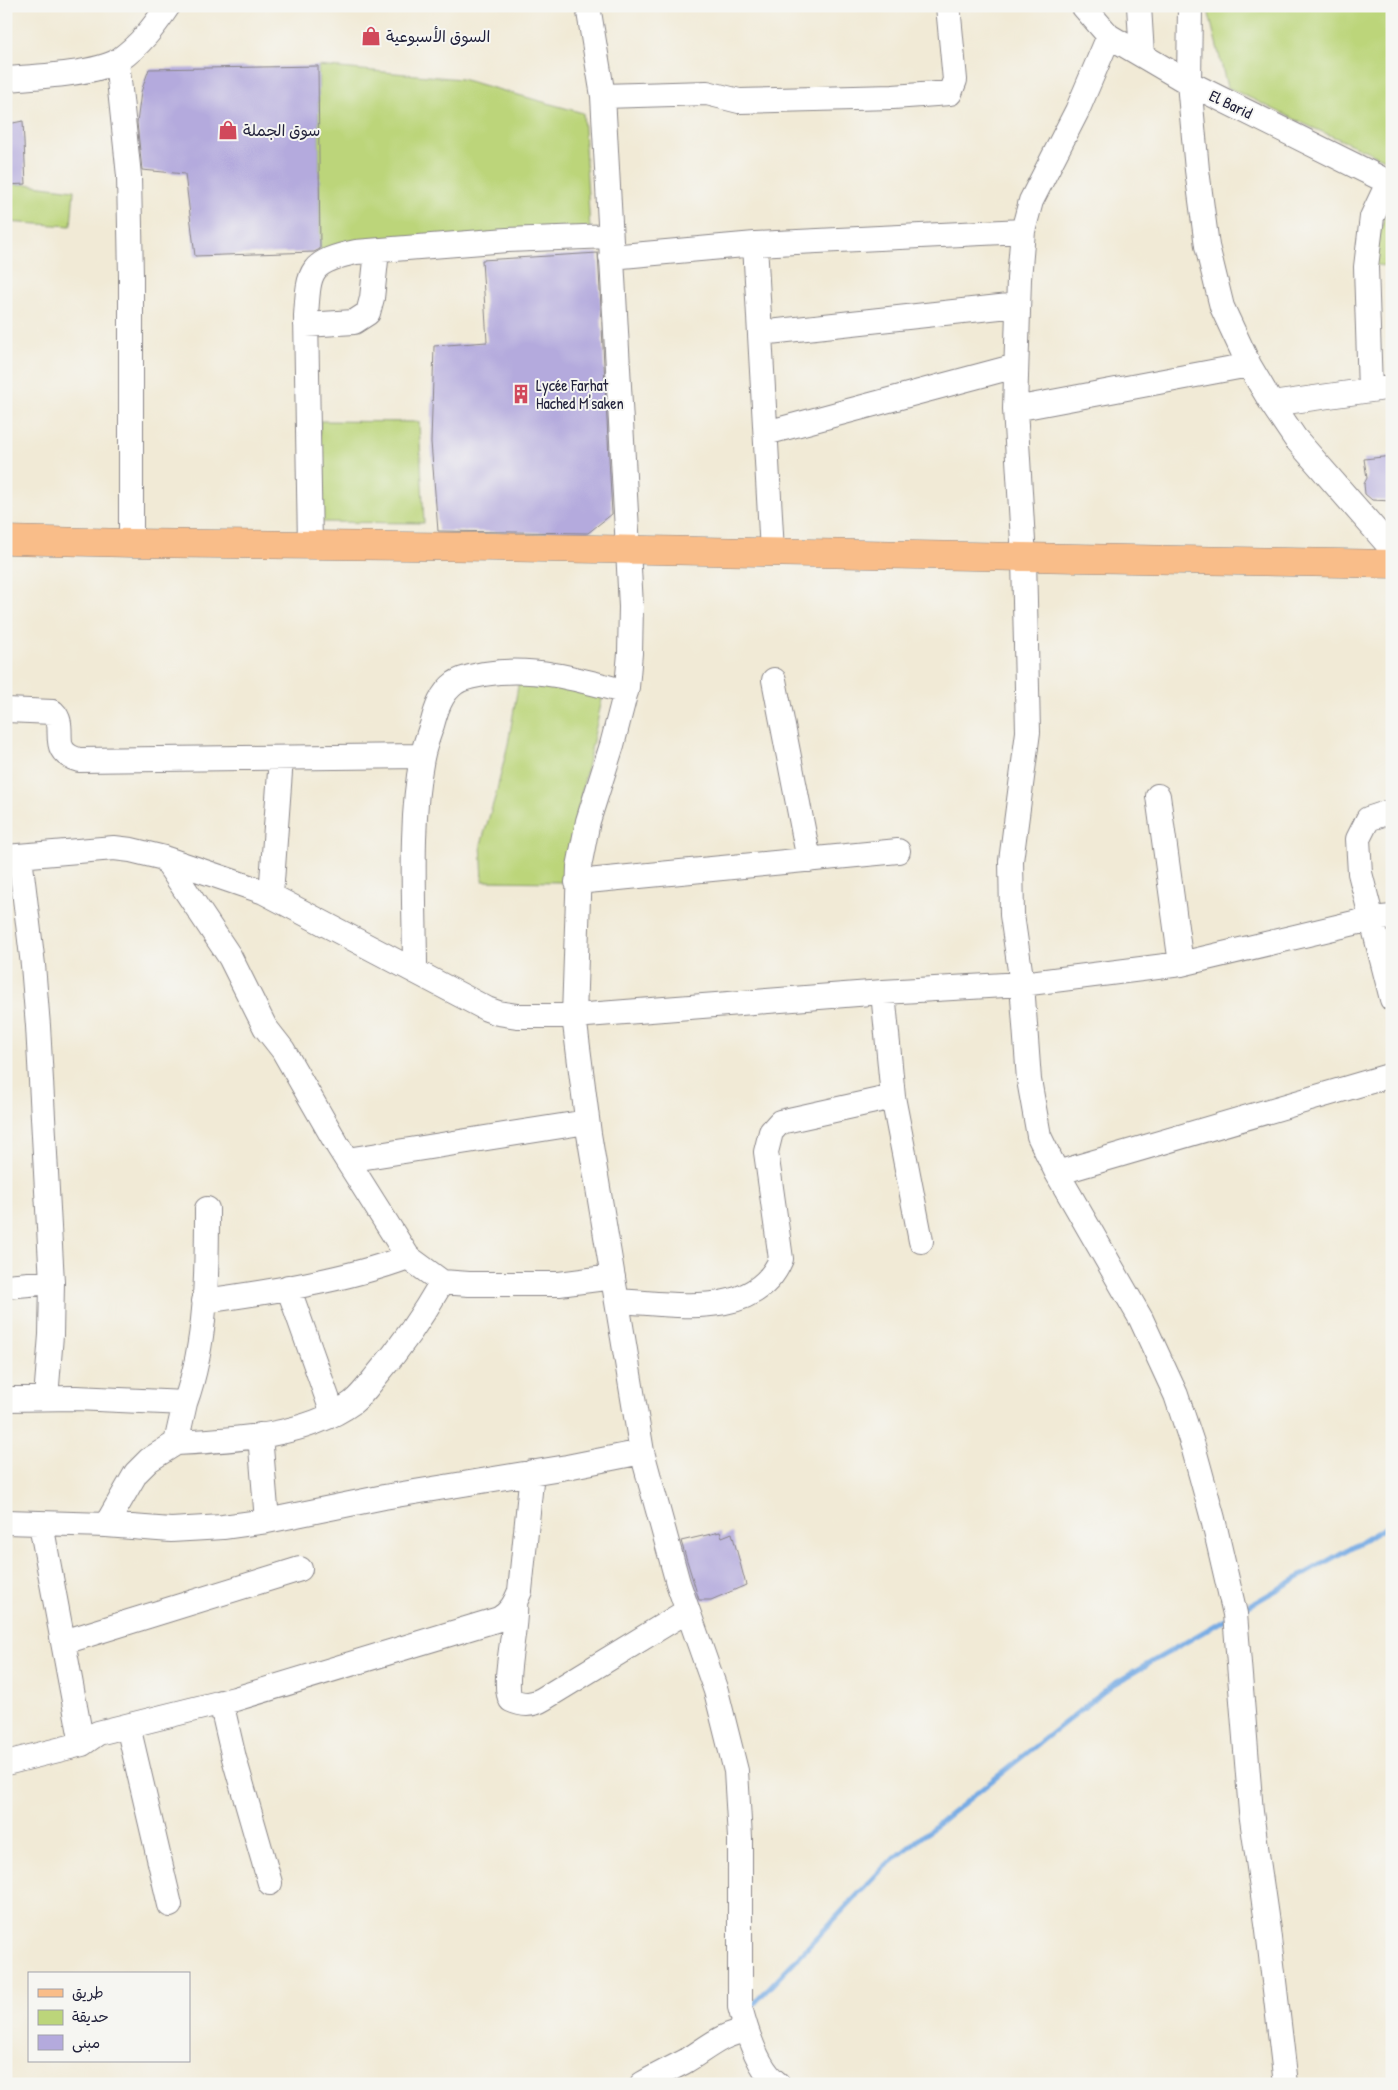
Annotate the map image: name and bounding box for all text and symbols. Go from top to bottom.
shop icon: السوق اﻷسبوعية [360,25,382,47]
place label: السوق اﻷسبوعية [386,25,490,47]
street label: El Barid [1206,84,1256,124]
shop icon: سوق الجملة [217,119,239,141]
place label: سوق الجملة [243,119,320,141]
place label: Lycée Farhat Hached M'saken [536,374,624,414]
building icon: Lycée Farhat Hached M'saken [510,383,532,405]
legend [28,1972,190,2062]
text: طريق [72,1982,104,2003]
text: حديقة [72,2006,109,2027]
text: مبنى [72,2032,100,2053]

